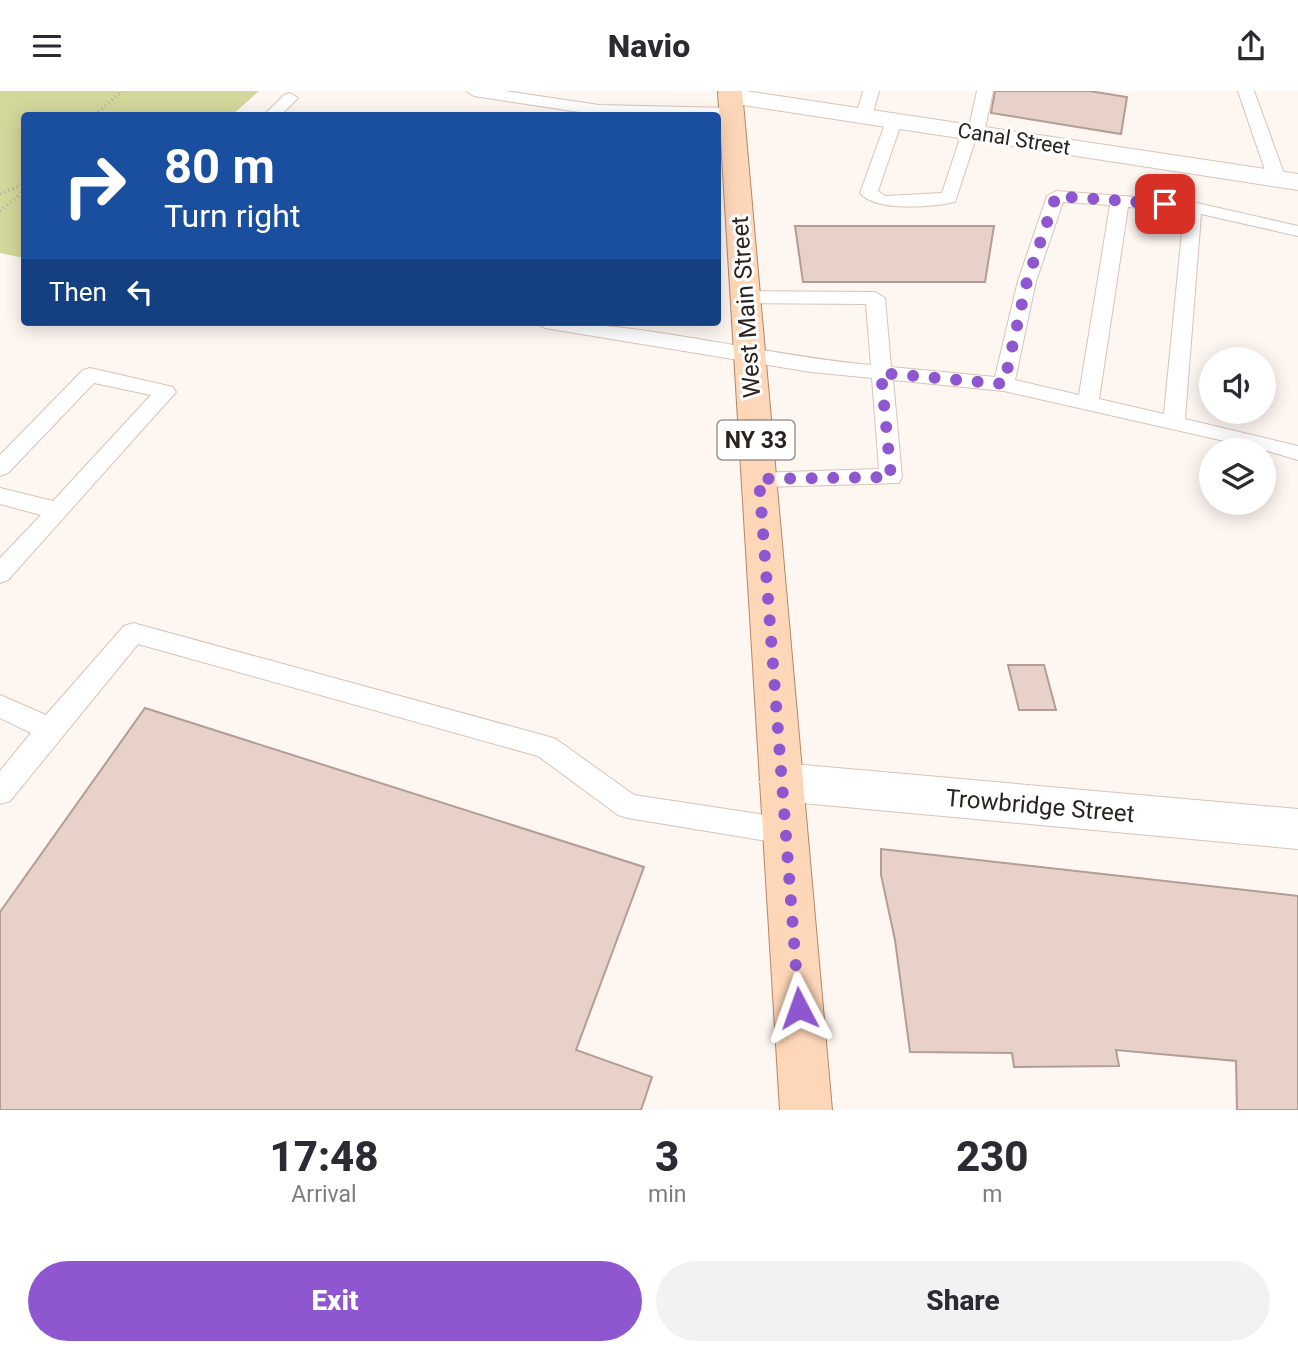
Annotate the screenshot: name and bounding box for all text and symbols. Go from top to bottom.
icon: menu [28,27,66,65]
text: Navio [608,27,690,65]
icon: share [1232,27,1270,65]
street label: Canal Street [956,118,1072,160]
text: 80 m [164,138,275,195]
icon: right [49,140,140,231]
pin [1135,174,1195,234]
icon: arrive [1146,185,1184,223]
text: Turn right [164,197,300,235]
street label: West Main Street [726,215,766,399]
icon: left [121,273,159,311]
text: Then [49,277,107,307]
map controls [1199,347,1276,515]
button: sound [1199,347,1276,424]
road number: NY 33 [718,421,794,459]
button: layers [1199,438,1276,515]
street label: Trowbridge Street [944,784,1136,828]
position arrow [762,971,836,1045]
text: 17:48 [269,1132,379,1181]
text: 3 [655,1132,679,1181]
text: 230 [956,1132,1029,1181]
text: Arrival [291,1181,357,1208]
text: min [648,1181,686,1208]
text: m [982,1181,1002,1208]
button: Exit [28,1261,642,1341]
button: Share [656,1261,1270,1341]

